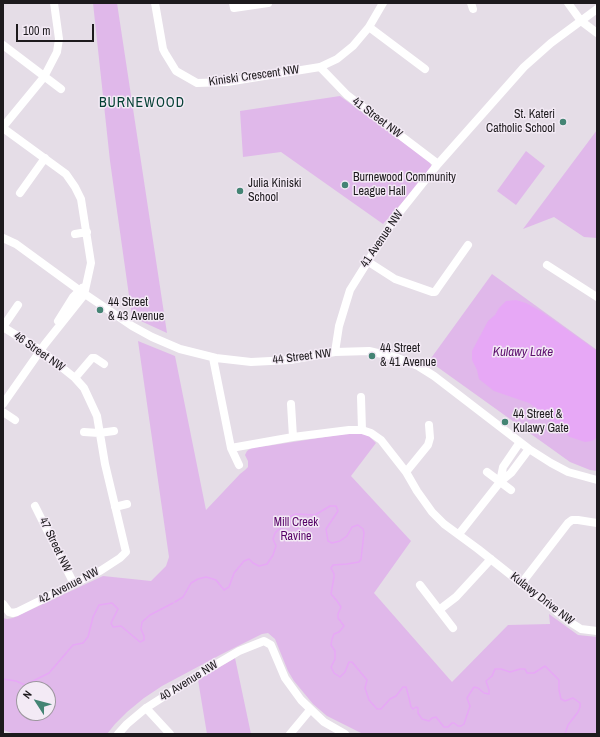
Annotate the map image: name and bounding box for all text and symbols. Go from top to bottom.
scale bar [18,16,96,42]
text: 100 m [23,23,50,39]
street label: Kiniski Crescent NW [208,63,300,89]
street label: 41 Street NW [349,94,405,142]
district label: BURNEWOOD [99,95,185,111]
place label: St. Kateri Catholic School [486,108,555,136]
marker: St. Kateri Catholic School [558,117,568,127]
place label: Burnewood Community League Hall [353,171,456,199]
place label: Julia Kiniski School [248,177,302,205]
marker: Burnewood Community League Hall [340,180,350,190]
marker: Julia Kiniski School [235,186,245,196]
street label: 41 Avenue NW [358,208,406,270]
place label: 44 Street & 43 Avenue [108,296,164,324]
marker: 44 Street & 43 Avenue [95,305,105,315]
street label: 46 Street NW [11,329,67,375]
place label: 44 Street & 41 Avenue [380,342,436,370]
water label: Kulawy Lake [493,345,553,361]
street label: 44 Street NW [272,346,332,368]
marker: 44 Street & 41 Avenue [367,351,377,361]
place label: 44 Street & Kulawy Gate [513,408,569,436]
marker: 44 Street & Kulawy Gate [500,417,510,427]
street label: 47 Street NW [36,515,74,575]
park label: Mill Creek Ravine [274,516,318,544]
street label: 42 Avenue NW [36,565,102,607]
street label: Kulawy Drive NW [507,570,577,628]
street label: 40 Avenue NW [157,657,221,705]
north arrow [16,681,56,721]
text: N [20,688,35,701]

